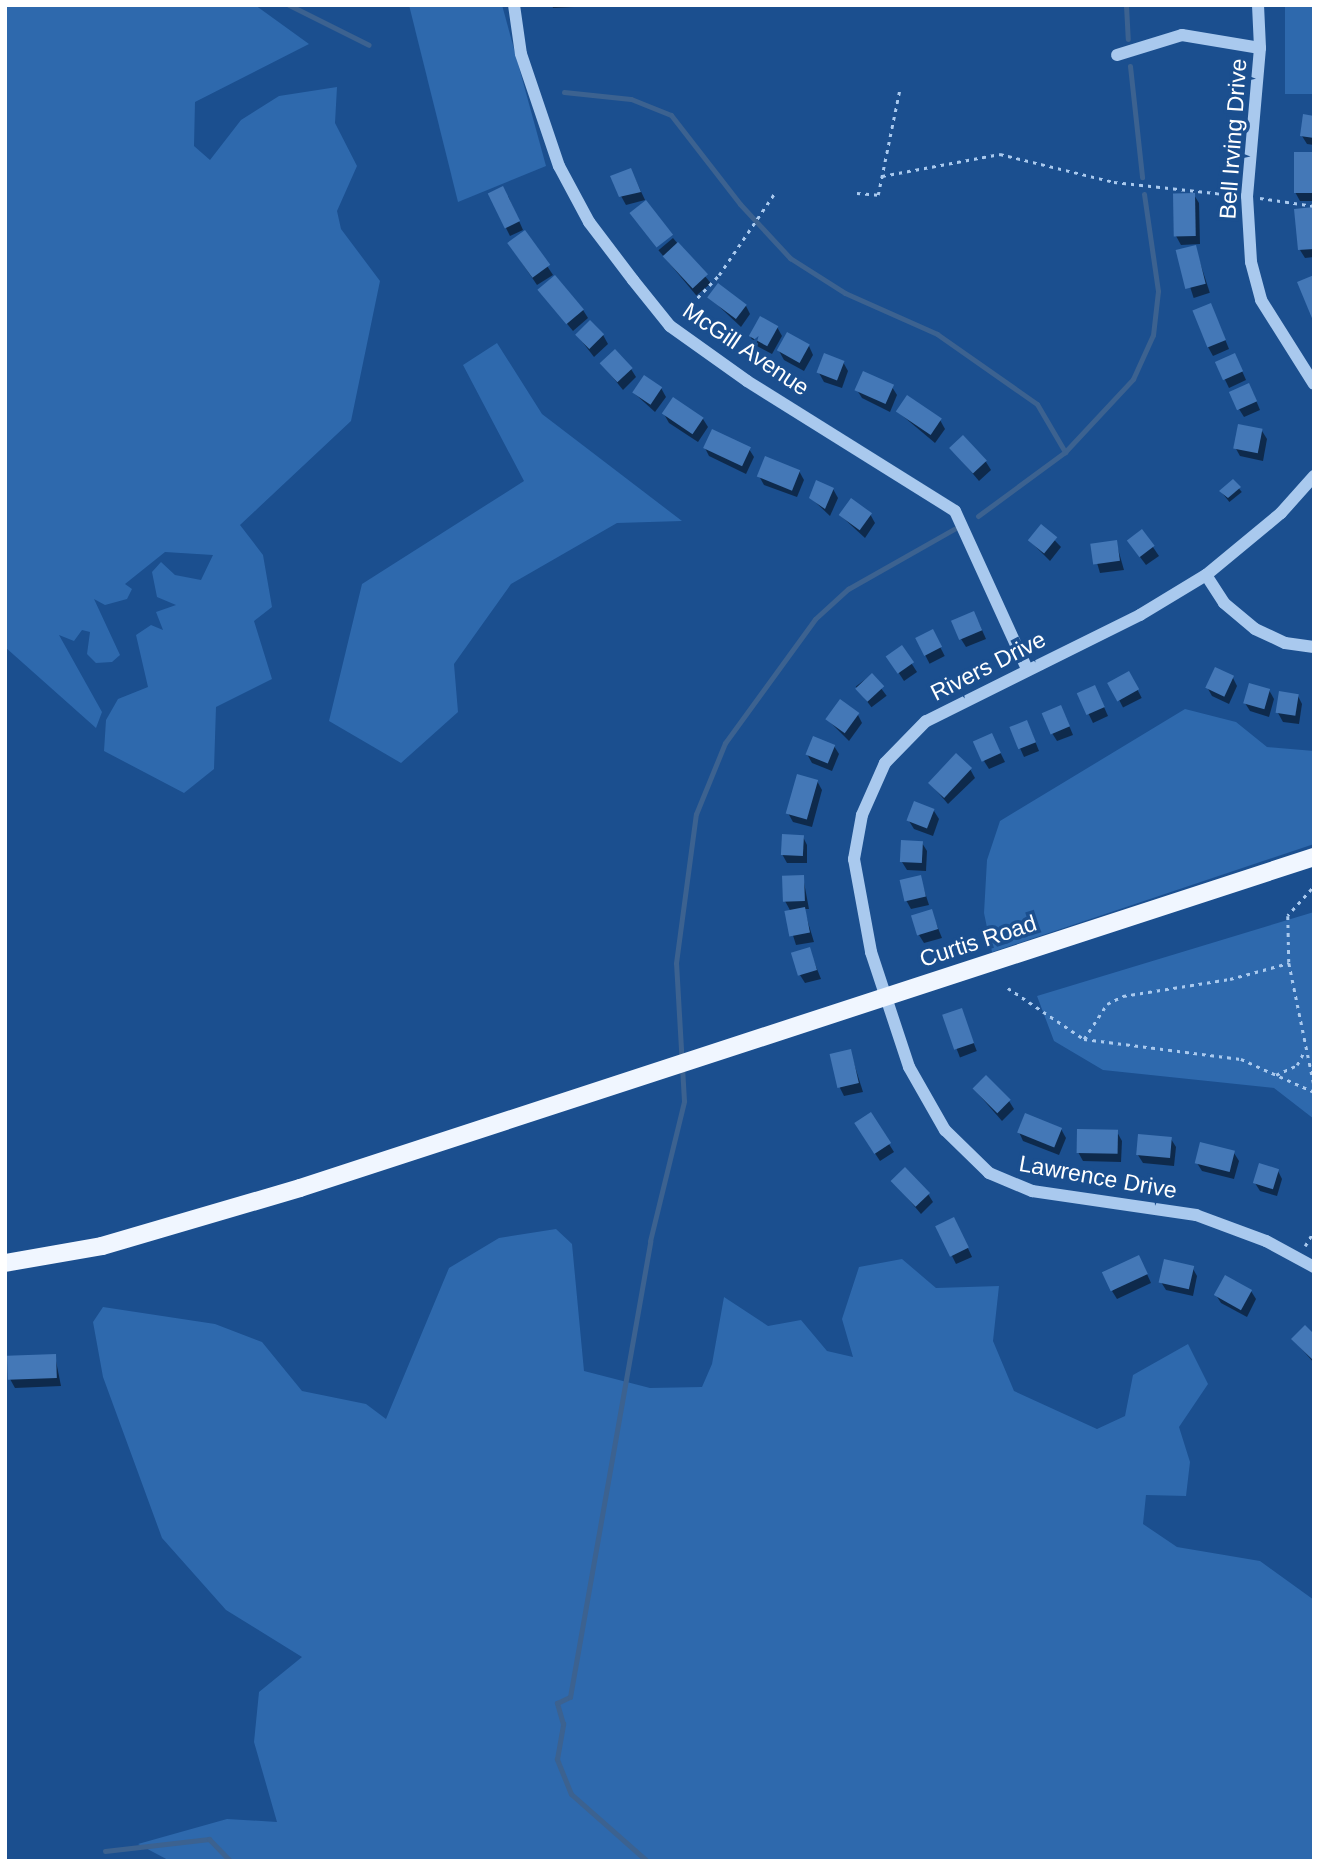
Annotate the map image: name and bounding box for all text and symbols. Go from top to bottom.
street label: Bell Irving Drive [1214,58,1252,220]
street label: McGill Avenue [677,296,815,402]
street label: Rivers Drive [926,625,1050,707]
street label: Curtis Road [916,909,1040,973]
street label: Lawrence Drive [1017,1150,1179,1204]

